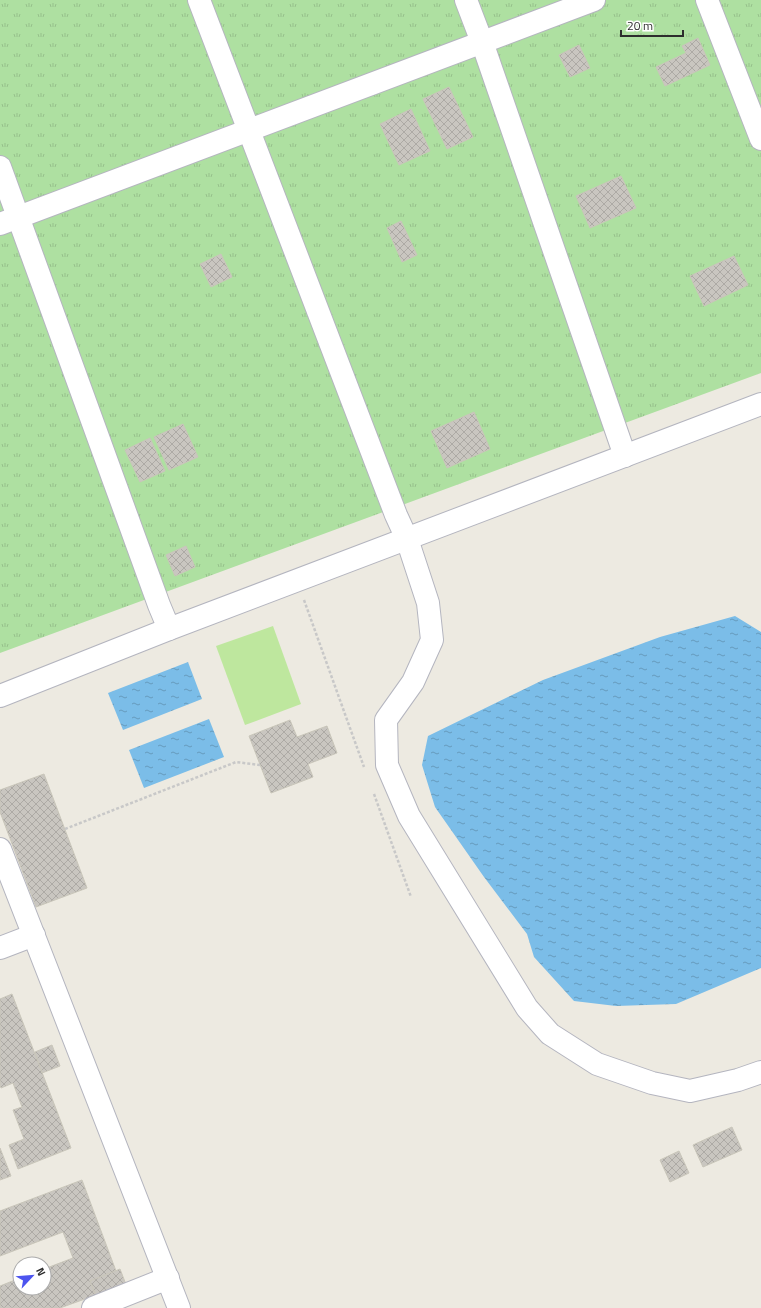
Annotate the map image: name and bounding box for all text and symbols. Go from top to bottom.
scale bar [621,12,683,38]
text: 20 m [627,16,653,35]
north arrow [12,1256,52,1296]
text: N [32,1265,50,1279]

